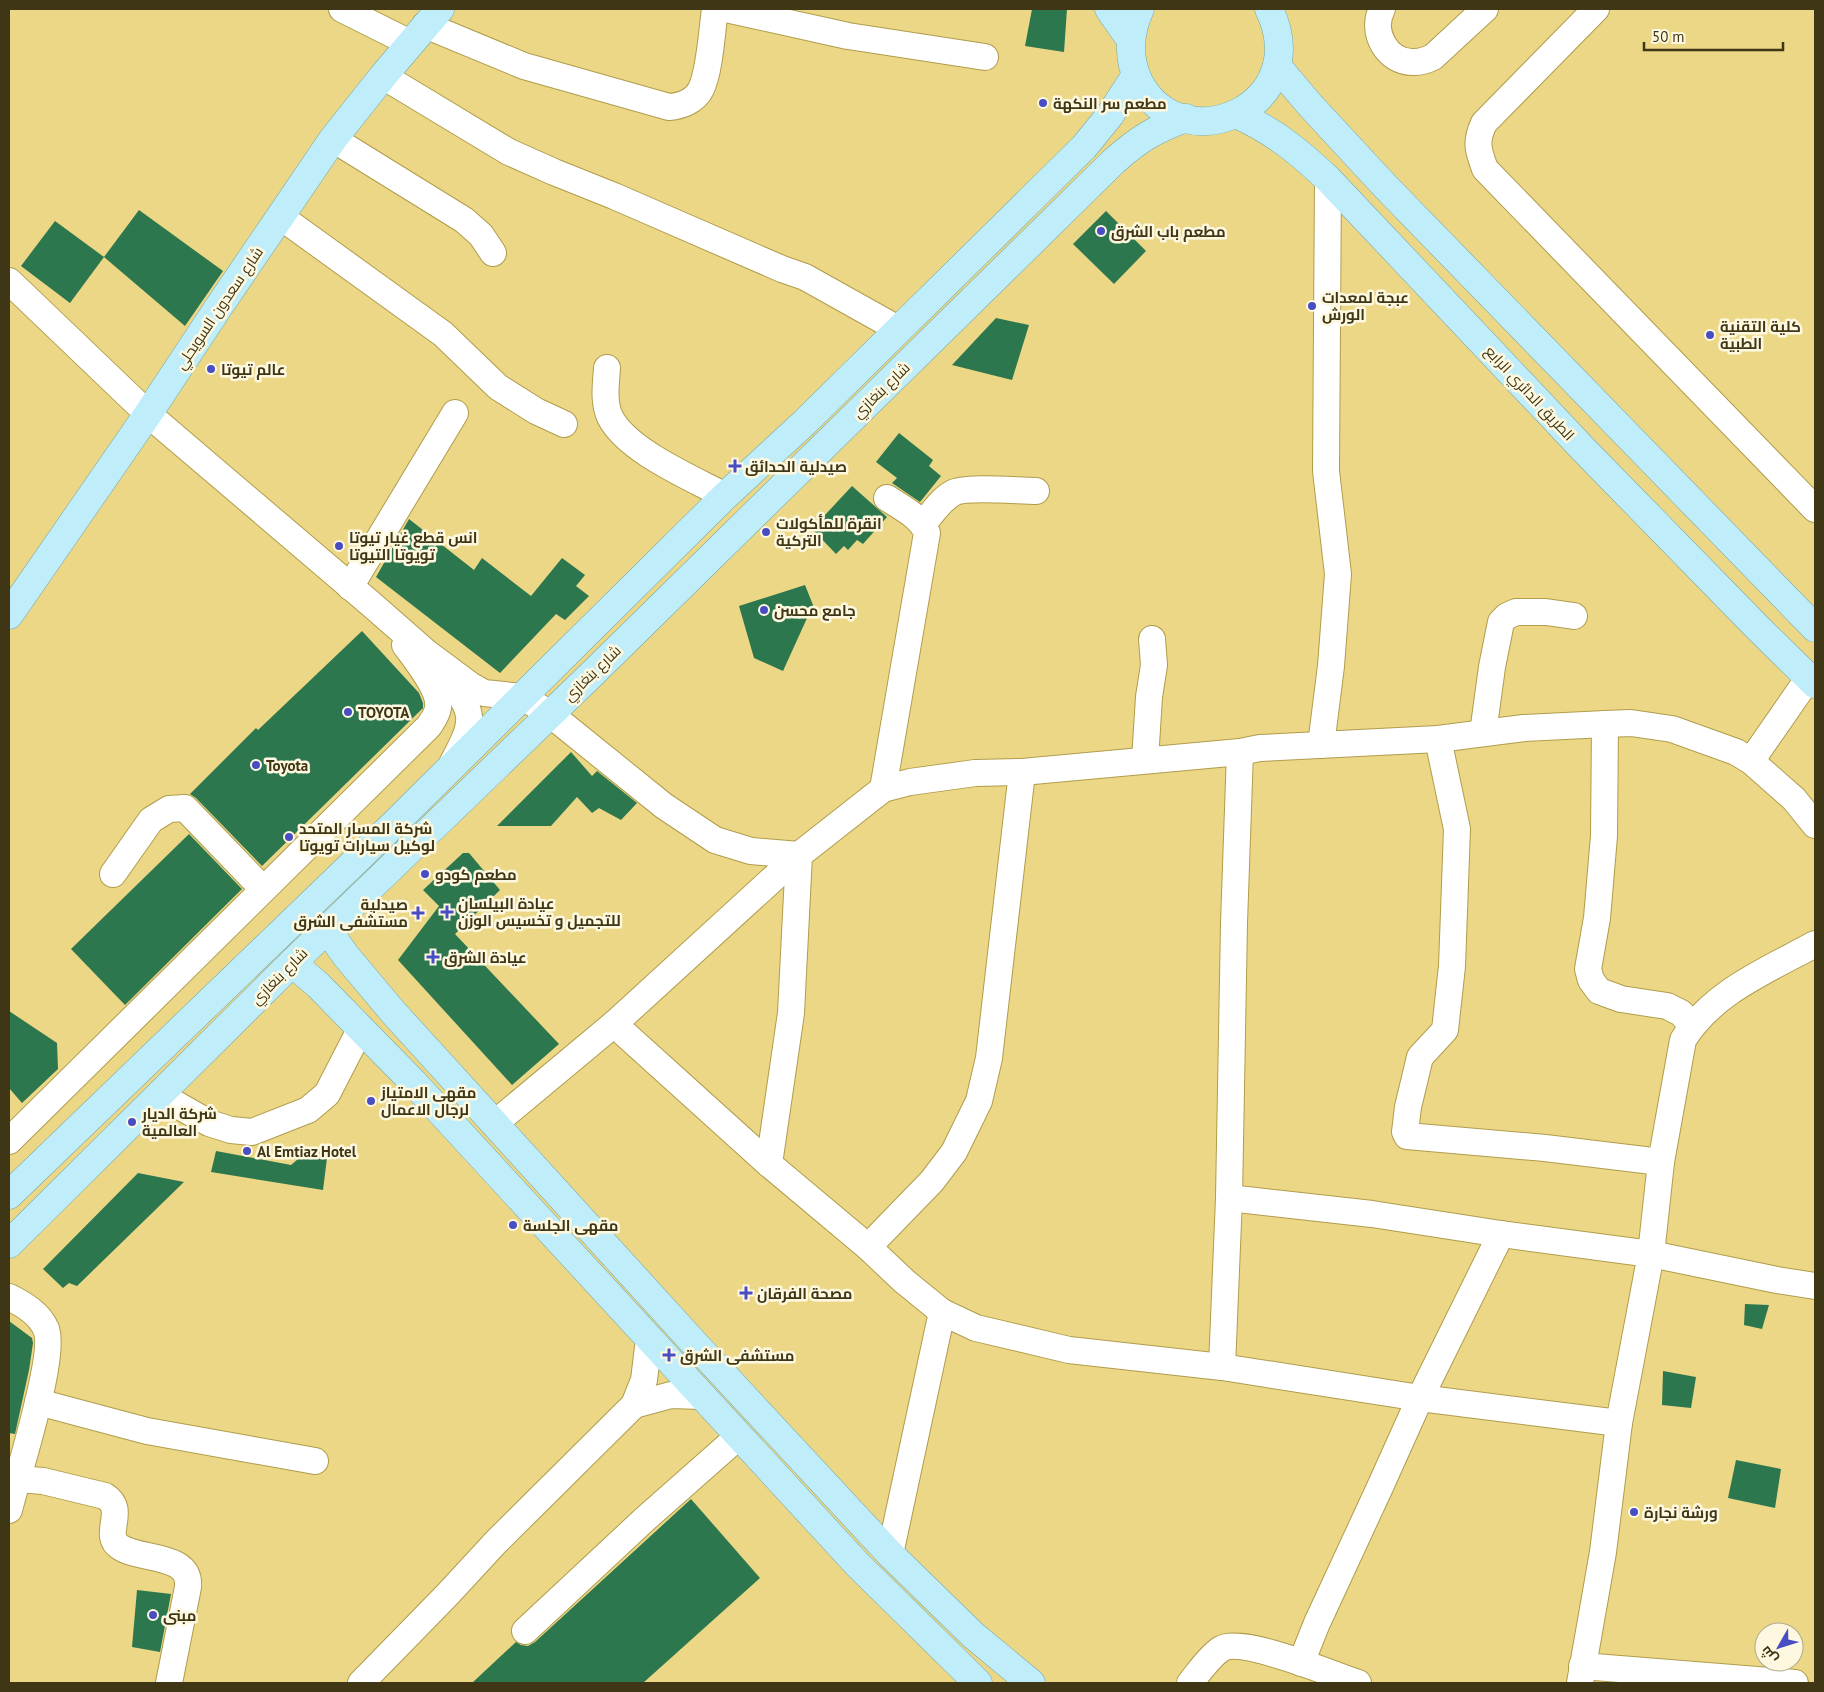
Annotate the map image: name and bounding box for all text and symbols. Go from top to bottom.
scale bar [1644,20,1783,52]
text: 50 m [1652,27,1685,46]
place label: مطعم سر النكهة [1053,94,1167,114]
marker: مطعم سر النكهة [1037,97,1049,109]
place label: مطعم باب الشرق [1111,222,1226,242]
marker: مطعم باب الشرق [1095,225,1107,237]
street label: شارع سعدون السويحلي [171,243,270,375]
place label: عبجة لمعدات الورش [1322,288,1409,324]
marker: عبجة لمعدات الورش [1306,300,1318,312]
place label: كلية التقنية الطبية [1720,317,1801,353]
marker: كلية التقنية الطبية [1704,329,1716,341]
street label: الطريق الدائري الرابع [1479,342,1579,446]
street label: شارع بنغازي [848,358,916,424]
place label: عالم تيوتا [221,360,285,380]
marker: عالم تيوتا [205,363,217,375]
place label: صيدلية الحدائق [745,457,847,476]
marker: صيدلية الحدائق [729,460,741,472]
place label: انقرة للمأكولات التركية [776,514,882,550]
marker: انقرة للمأكولات التركية [760,526,772,538]
place label: انس قطع غيار تيوتا تويوتا التيوتا [349,528,477,564]
marker: انس قطع غيار تيوتا تويوتا التيوتا [333,540,345,552]
place label: جامع محسن [774,601,856,621]
marker: جامع محسن [758,604,770,616]
street label: شارع بنغازي [559,641,627,707]
place label: TOYOTA [358,703,410,722]
marker: TOYOTA [342,706,354,718]
place label: Toyota [266,756,308,775]
marker: Toyota [250,759,262,771]
place label: شركة المسار المتحد لوكيل سيارات تويوتا [299,819,435,855]
marker: شركة المسار المتحد لوكيل سيارات تويوتا [283,831,295,843]
place label: مطعم كودو [435,865,517,885]
marker: مطعم كودو [419,868,431,880]
place label: عيادة البيلسان للتجميل و تخسيس الوزن [458,894,621,930]
place label: صيدلية مستشفى الشرق [294,895,408,931]
marker: عيادة البيلسان للتجميل و تخسيس الوزن [440,905,454,919]
marker: صيدلية مستشفى الشرق [412,907,424,919]
street label: شارع بنغازي [247,944,314,1011]
place label: عيادة الشرق [444,948,527,967]
marker: عيادة الشرق [426,950,440,964]
place label: مقهى الامتياز لرجال الاعمال [380,1083,476,1119]
marker: مقهى الامتياز لرجال الاعمال [365,1095,377,1107]
place label: شركة الديار العالمية [141,1104,217,1140]
marker: شركة الديار العالمية [126,1116,138,1128]
place label: Al Emtiaz Hotel [257,1142,357,1161]
marker: Al Emtiaz Hotel [241,1145,253,1157]
place label: مقهى الجلسة [523,1216,619,1235]
marker: مقهى الجلسة [507,1219,519,1231]
place label: مصحة الفرقان [757,1284,852,1303]
marker: مصحة الفرقان [739,1286,753,1300]
place label: مستشفى الشرق [680,1346,794,1365]
marker: مستشفى الشرق [662,1348,676,1362]
place label: ورشة نجارة [1644,1503,1718,1522]
marker: ورشة نجارة [1628,1506,1640,1518]
place label: مبنى [163,1606,196,1625]
marker: مبنى [147,1609,159,1621]
north arrow [1754,1622,1804,1672]
text: ش [1756,1643,1782,1668]

